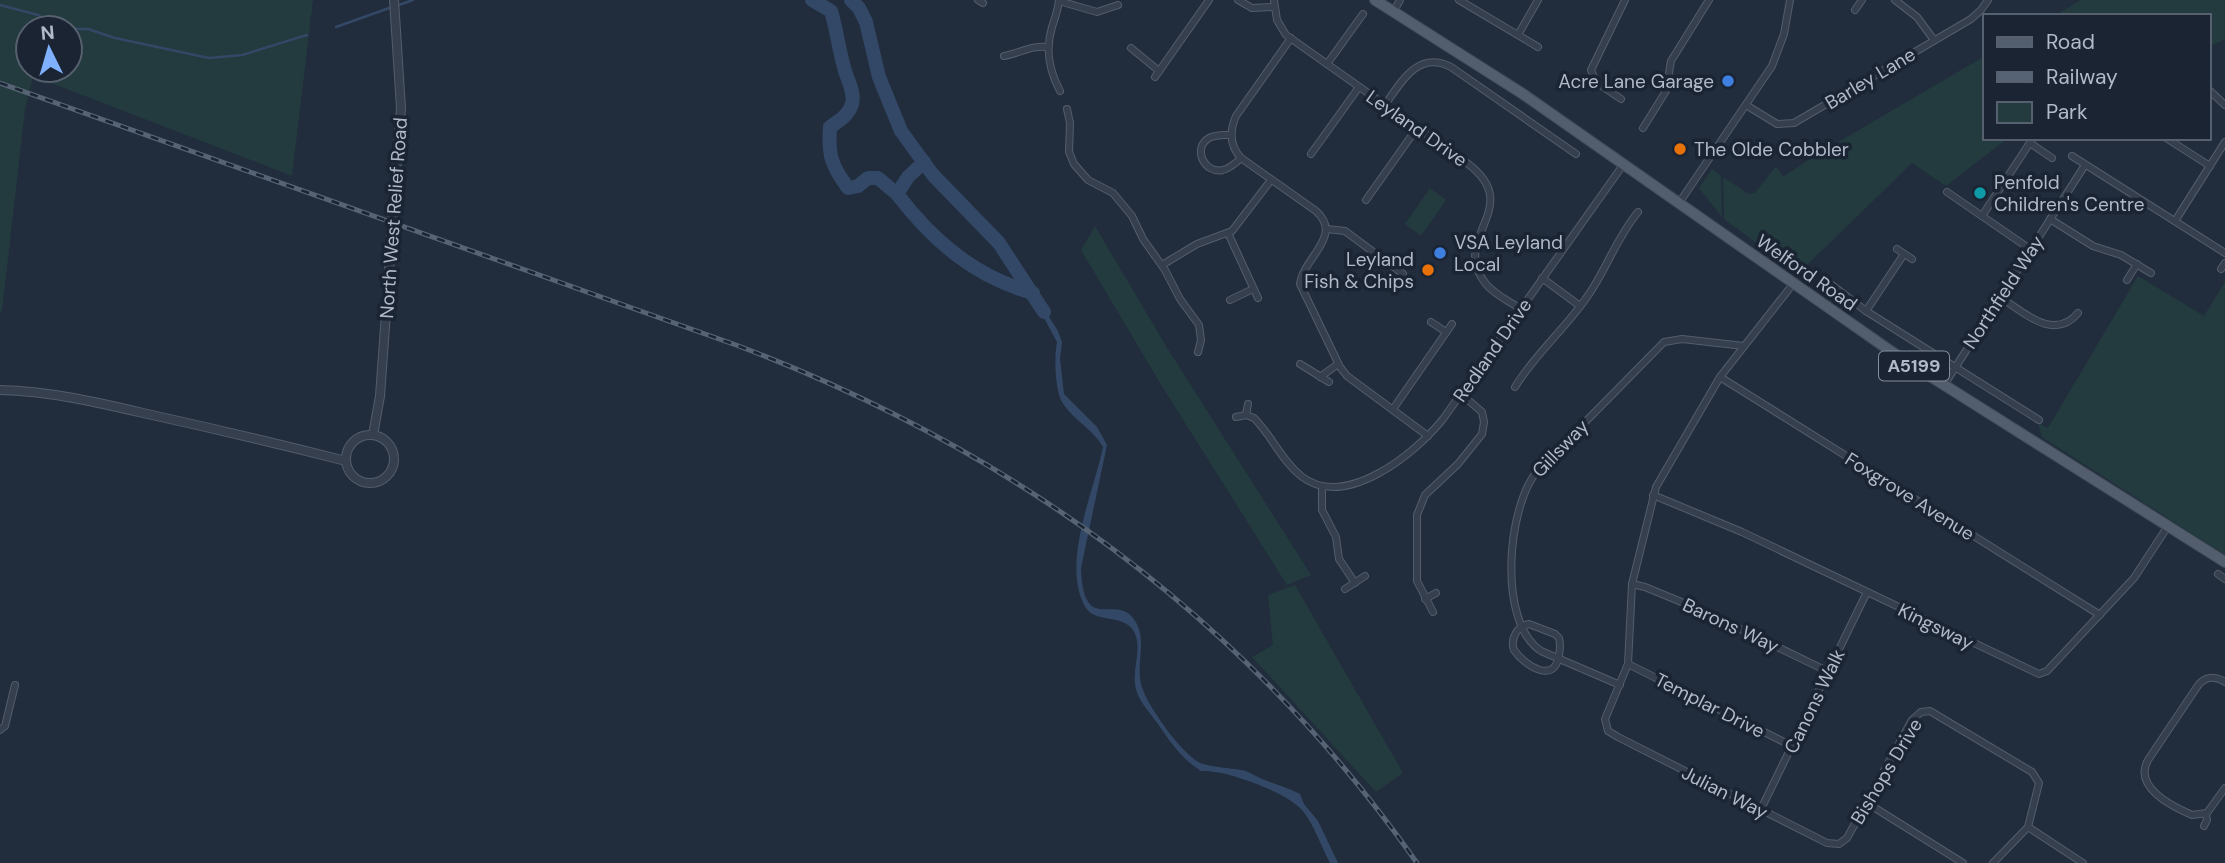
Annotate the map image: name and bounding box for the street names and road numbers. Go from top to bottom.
street label: Barley Lane [1820,42,1920,115]
street label: Leyland Drive [1361,84,1472,172]
street label: North West Relief Road [374,117,413,319]
street label: Welford Road [1751,228,1862,316]
street label: Northfield Way [1957,230,2050,354]
street label: Redland Drive [1448,294,1537,407]
road number: A5199 [1879,352,1949,380]
street label: Gillsway [1527,414,1594,483]
street label: Foxgrove Avenue [1840,447,1979,546]
street label: Barons Way [1679,592,1783,659]
street label: Kingsway [1894,597,1978,656]
street label: Canons Walk [1778,644,1851,758]
street label: Templar Drive [1651,667,1769,744]
street label: Bishops Drive [1845,714,1928,829]
street label: Julian Way [1677,760,1773,825]

